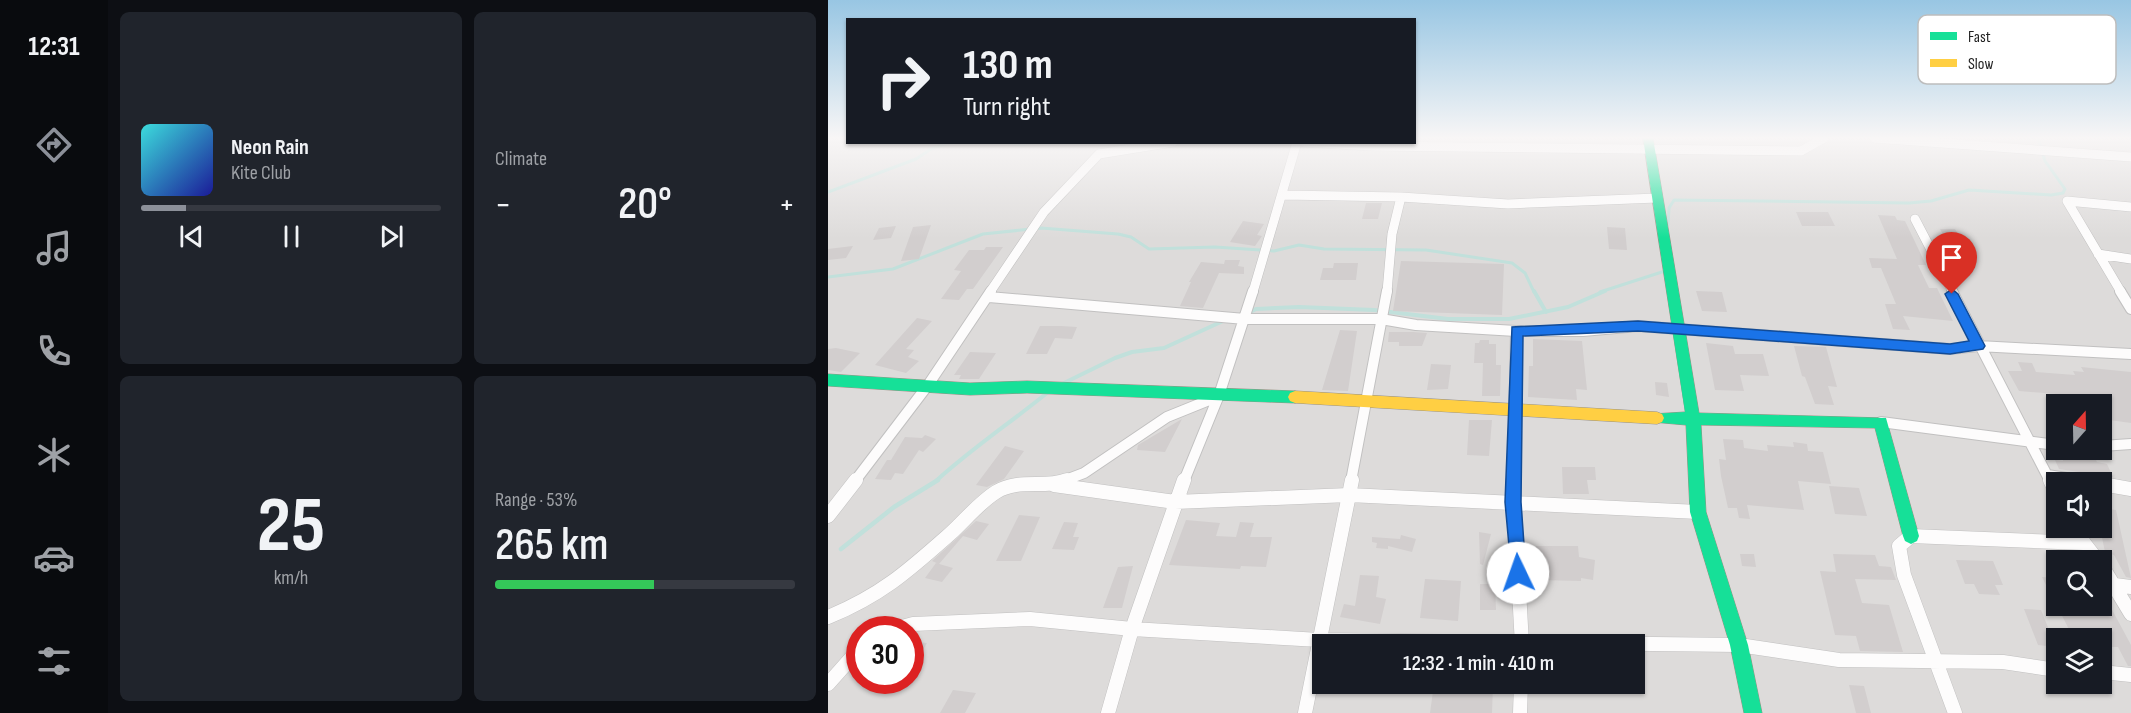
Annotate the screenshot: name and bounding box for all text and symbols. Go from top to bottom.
legend [1918,15,2116,84]
text: Fast [1968,28,1991,47]
text: 12:31 [28,31,80,63]
text: 130 m [963,40,1053,91]
icon: right [864,42,942,120]
text: Slow [1968,55,1993,74]
text: Turn right [963,91,1050,123]
icon: directions [33,124,75,166]
text: Neon Rain [231,134,309,161]
text: Climate [495,147,547,171]
text: Kite Club [231,161,291,185]
text: 20° [618,177,672,232]
text: − [495,185,511,225]
text: + [779,185,795,225]
icon: previous [175,220,208,253]
icon: pause [275,220,308,253]
icon: next [375,220,408,253]
icon: music [33,227,75,269]
pin [1926,232,1977,294]
icon: arrive [1935,241,1968,274]
icon: phone [33,330,75,372]
north arrow [2046,394,2112,460]
map controls [2046,394,2112,694]
icon: climate [33,434,75,476]
button: sound [2046,472,2112,538]
text: 25 [257,480,325,573]
text: Range · 53% [495,488,577,512]
text: 265 km [495,518,609,573]
icon: car [33,537,75,579]
position arrow [1486,541,1550,605]
button: search [2046,550,2112,616]
text: km/h [274,566,308,590]
speed limit sign: 30 [846,616,924,694]
button: layers [2046,628,2112,694]
icon: filters [33,640,75,682]
text: 12:32 · 1 min · 410 m [1403,650,1554,677]

